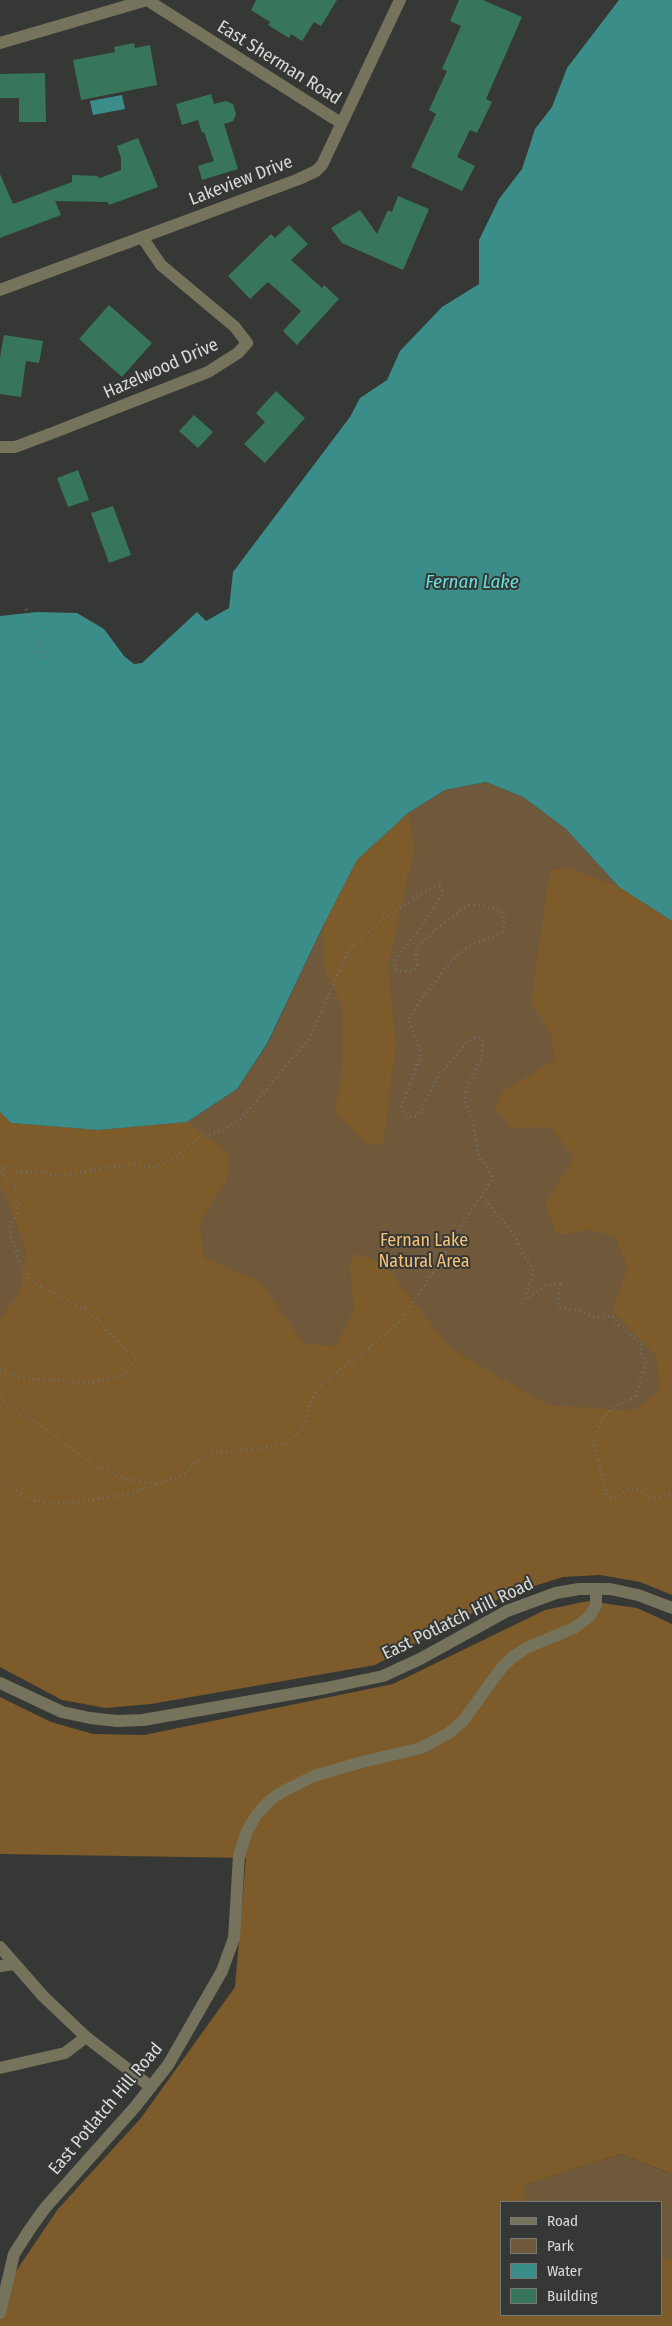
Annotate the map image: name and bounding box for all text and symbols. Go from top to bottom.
street label: East Sherman Road [213,16,345,110]
street label: Lakeview Drive [186,151,296,211]
street label: Hazelwood Drive [100,334,222,404]
water label: Fernan Lake [425,572,519,594]
park label: Fernan Lake Natural Area [378,1230,470,1272]
street label: East Potlatch Hill Road [379,1573,537,1665]
street label: East Potlatch Hill Road [44,2039,168,2179]
legend [500,2201,662,2316]
text: Road [547,2212,578,2230]
text: Park [547,2237,574,2255]
text: Water [547,2262,582,2280]
text: Building [547,2287,598,2305]

